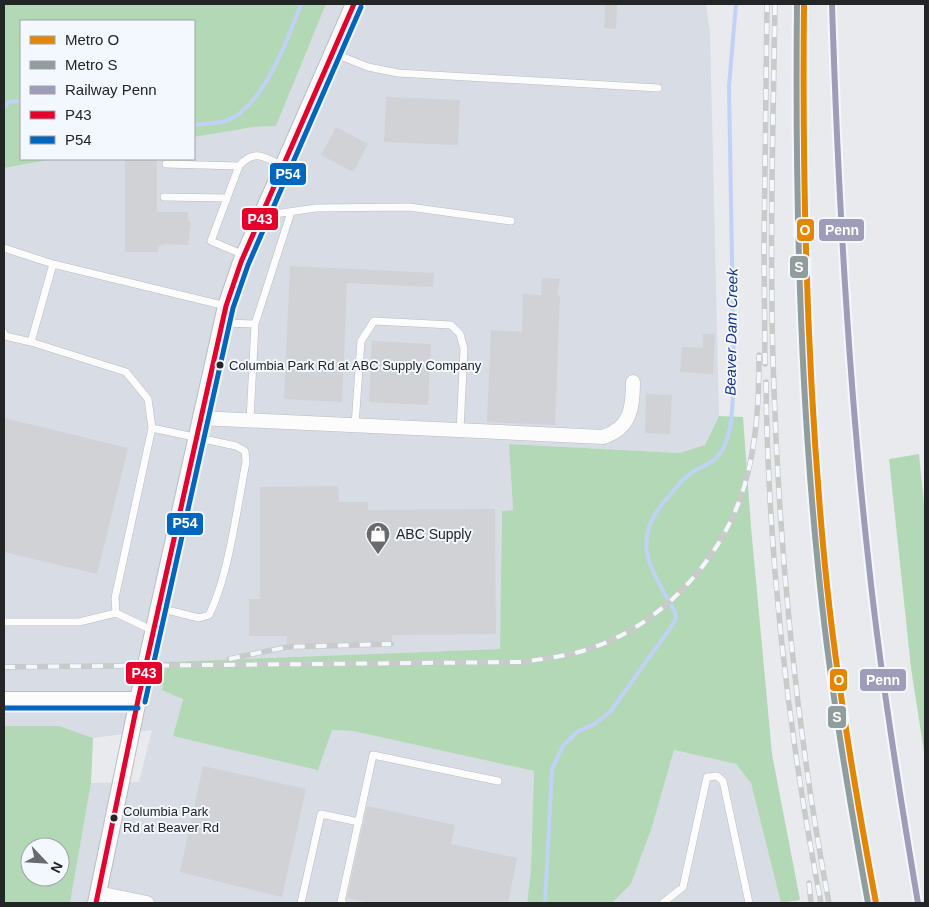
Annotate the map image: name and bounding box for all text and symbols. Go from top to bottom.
legend [20,20,195,160]
text: Metro O [65,31,119,48]
text: Metro S [65,56,118,73]
text: Railway Penn [65,81,157,98]
text: P43 [65,106,92,123]
text: P54 [65,131,92,148]
line badge: P54 [269,162,307,186]
text: P54 [276,166,301,182]
line badge: P43 [241,207,279,231]
text: P43 [248,211,273,227]
line badge: O [796,218,815,242]
line badge: Penn [818,218,865,242]
text: O [800,222,811,238]
text: Penn [825,222,859,238]
line badge: S [789,255,809,279]
text: S [794,259,804,275]
water label: Beaver Dam Creek [721,267,741,396]
place label: Columbia Park Rd at ABC Supply Company [229,358,482,373]
marker: Columbia Park Rd at ABC Supply Company [215,360,225,370]
line badge: P54 [166,512,204,536]
text: P54 [173,515,198,531]
shop icon: ABC Supply [365,521,391,555]
place label: ABC Supply [396,526,471,542]
line badge: P43 [125,661,163,685]
text: P43 [132,665,157,681]
line badge: O [829,668,848,692]
line badge: Penn [859,668,907,692]
text: O [834,672,845,688]
text: Penn [866,672,900,688]
line badge: S [827,705,847,729]
text: S [832,709,842,725]
place label: Columbia Park Rd at Beaver Rd [123,804,219,835]
marker: Columbia Park Rd at Beaver Rd [109,813,119,823]
north arrow [20,837,70,887]
text: N [47,860,66,875]

